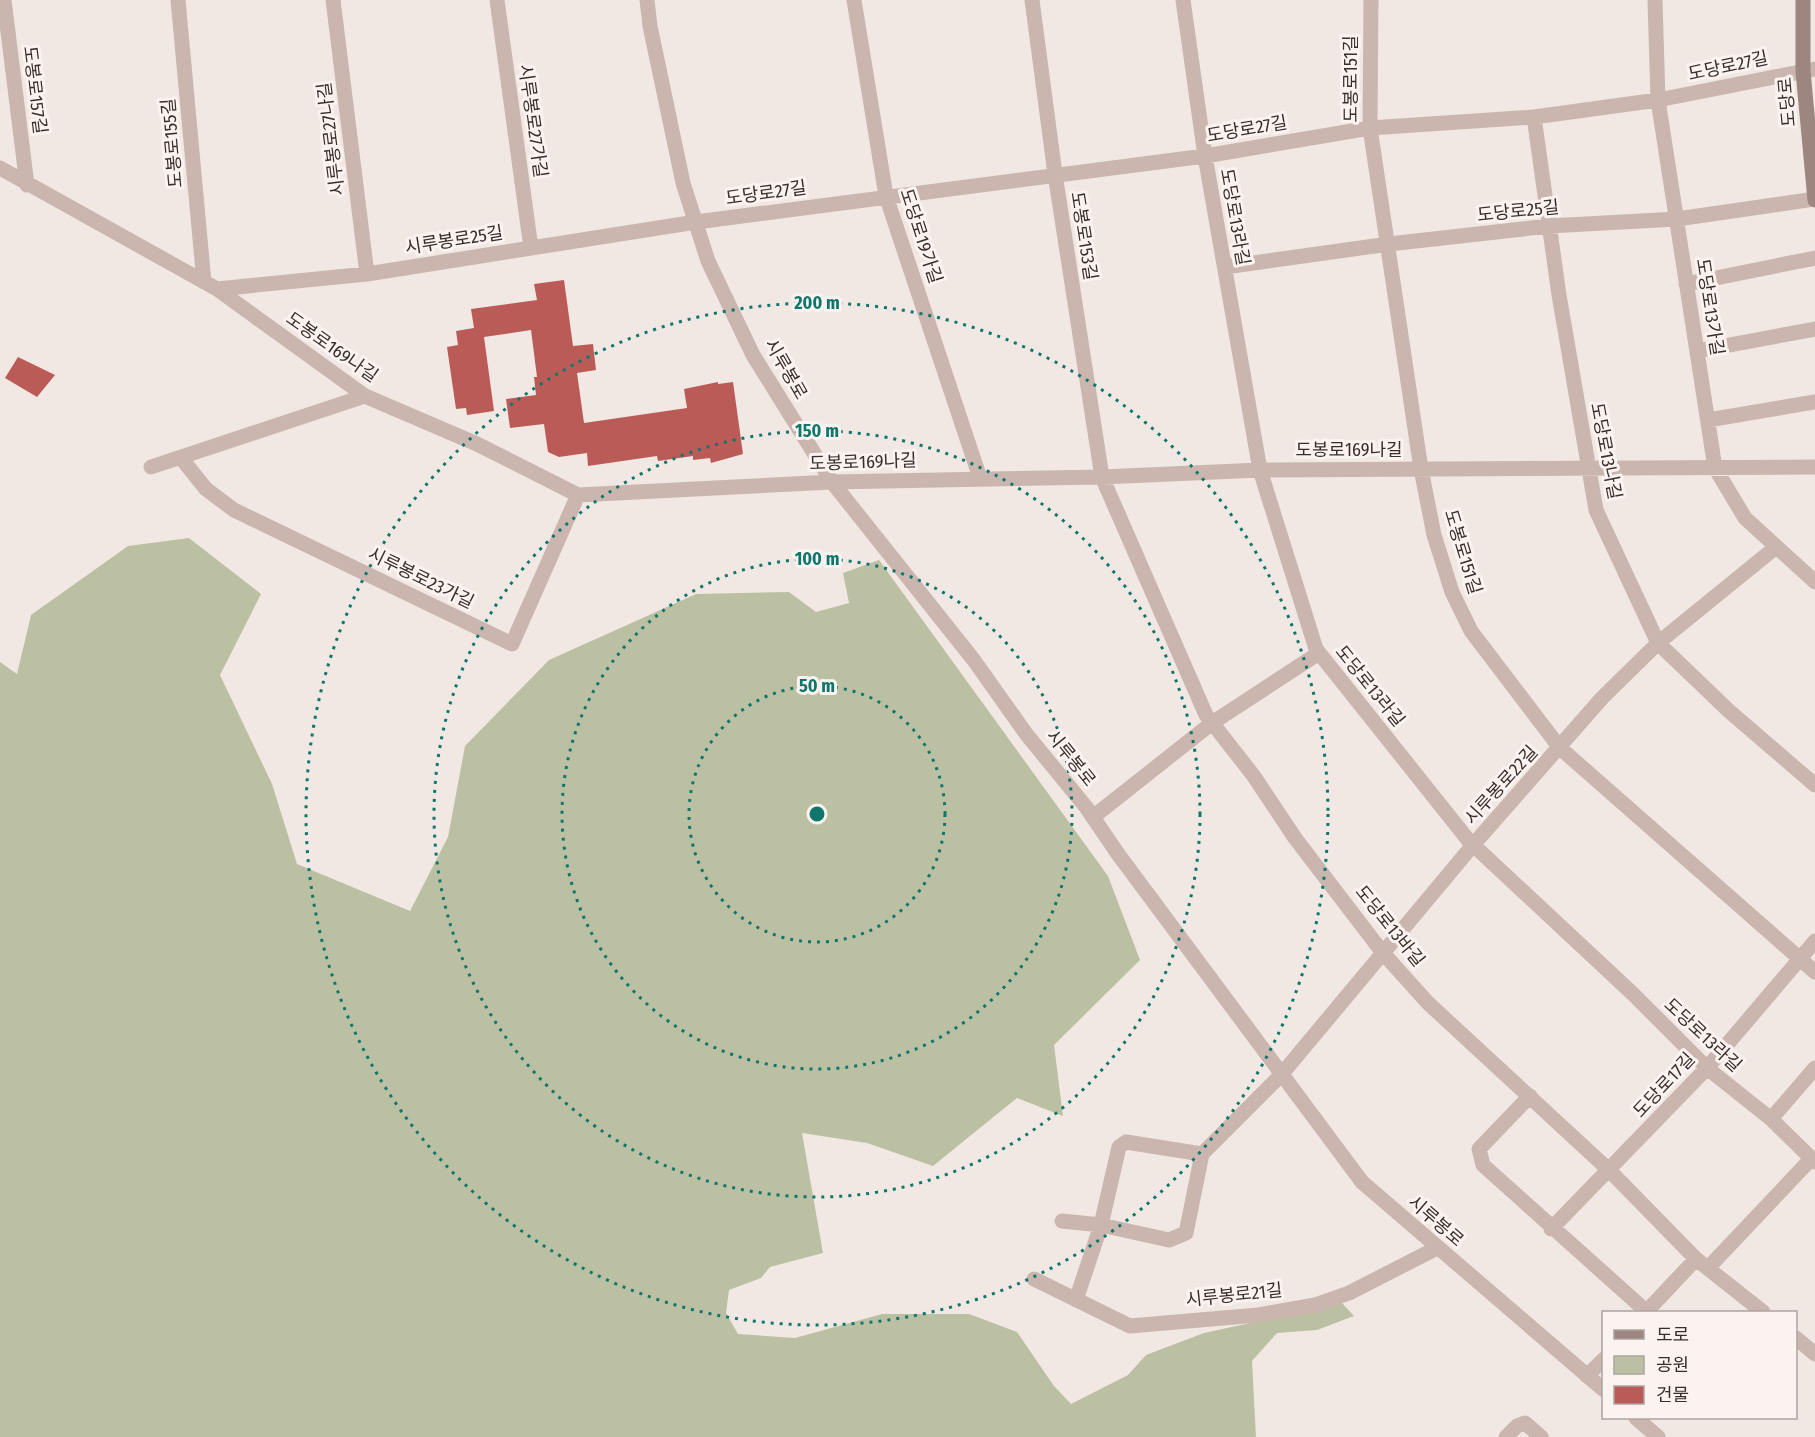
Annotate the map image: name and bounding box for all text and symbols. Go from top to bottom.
street label: 도봉로151길 [1340,35,1362,123]
street label: 도봉로157길 [19,45,51,135]
street label: 도당로27길 [1686,47,1770,85]
street label: 시루봉로27가길 [514,63,552,179]
street label: 도당로 [1774,76,1800,128]
street label: 시루봉로27나길 [313,81,349,197]
street label: 도봉로155길 [157,97,187,189]
street label: 도당로27길 [1205,111,1289,147]
street label: 도당로13라길 [1216,167,1254,267]
street label: 도당로27길 [724,176,808,210]
street label: 도당로19가길 [895,186,947,286]
street label: 도봉로153길 [1066,190,1102,282]
street label: 도당로25길 [1476,196,1560,226]
street label: 시루봉로25길 [403,221,505,259]
street label: 도당로13가길 [1691,257,1729,357]
text: 200 m [793,292,840,314]
street label: 도봉로169나길 [282,307,382,387]
street label: 시루봉로 [760,335,812,403]
street label: 도당로13나길 [1586,401,1626,501]
text: 150 m [795,420,839,442]
street label: 도봉로169나길 [1295,439,1403,461]
street label: 도봉로169나길 [809,449,917,475]
street label: 도봉로151길 [1440,507,1486,597]
street label: 시루봉로23가길 [364,543,478,613]
text: 100 m [795,548,839,570]
street label: 도당로13라길 [1331,641,1409,731]
text: 50 m [799,675,835,697]
street label: 시루봉로 [1042,725,1100,791]
street label: 시루봉로22길 [1460,741,1542,829]
centre of rings [807,804,827,824]
street label: 도당로13바길 [1351,881,1429,971]
street label: 도당로13라길 [1660,994,1746,1076]
street label: 도당로17길 [1628,1048,1700,1122]
street label: 시루봉로 [1404,1191,1468,1251]
street label: 시루봉로21길 [1184,1279,1284,1311]
legend [1602,1311,1797,1419]
text: 도로 [1656,1324,1689,1346]
text: 공원 [1656,1354,1689,1376]
text: 건물 [1656,1384,1689,1406]

